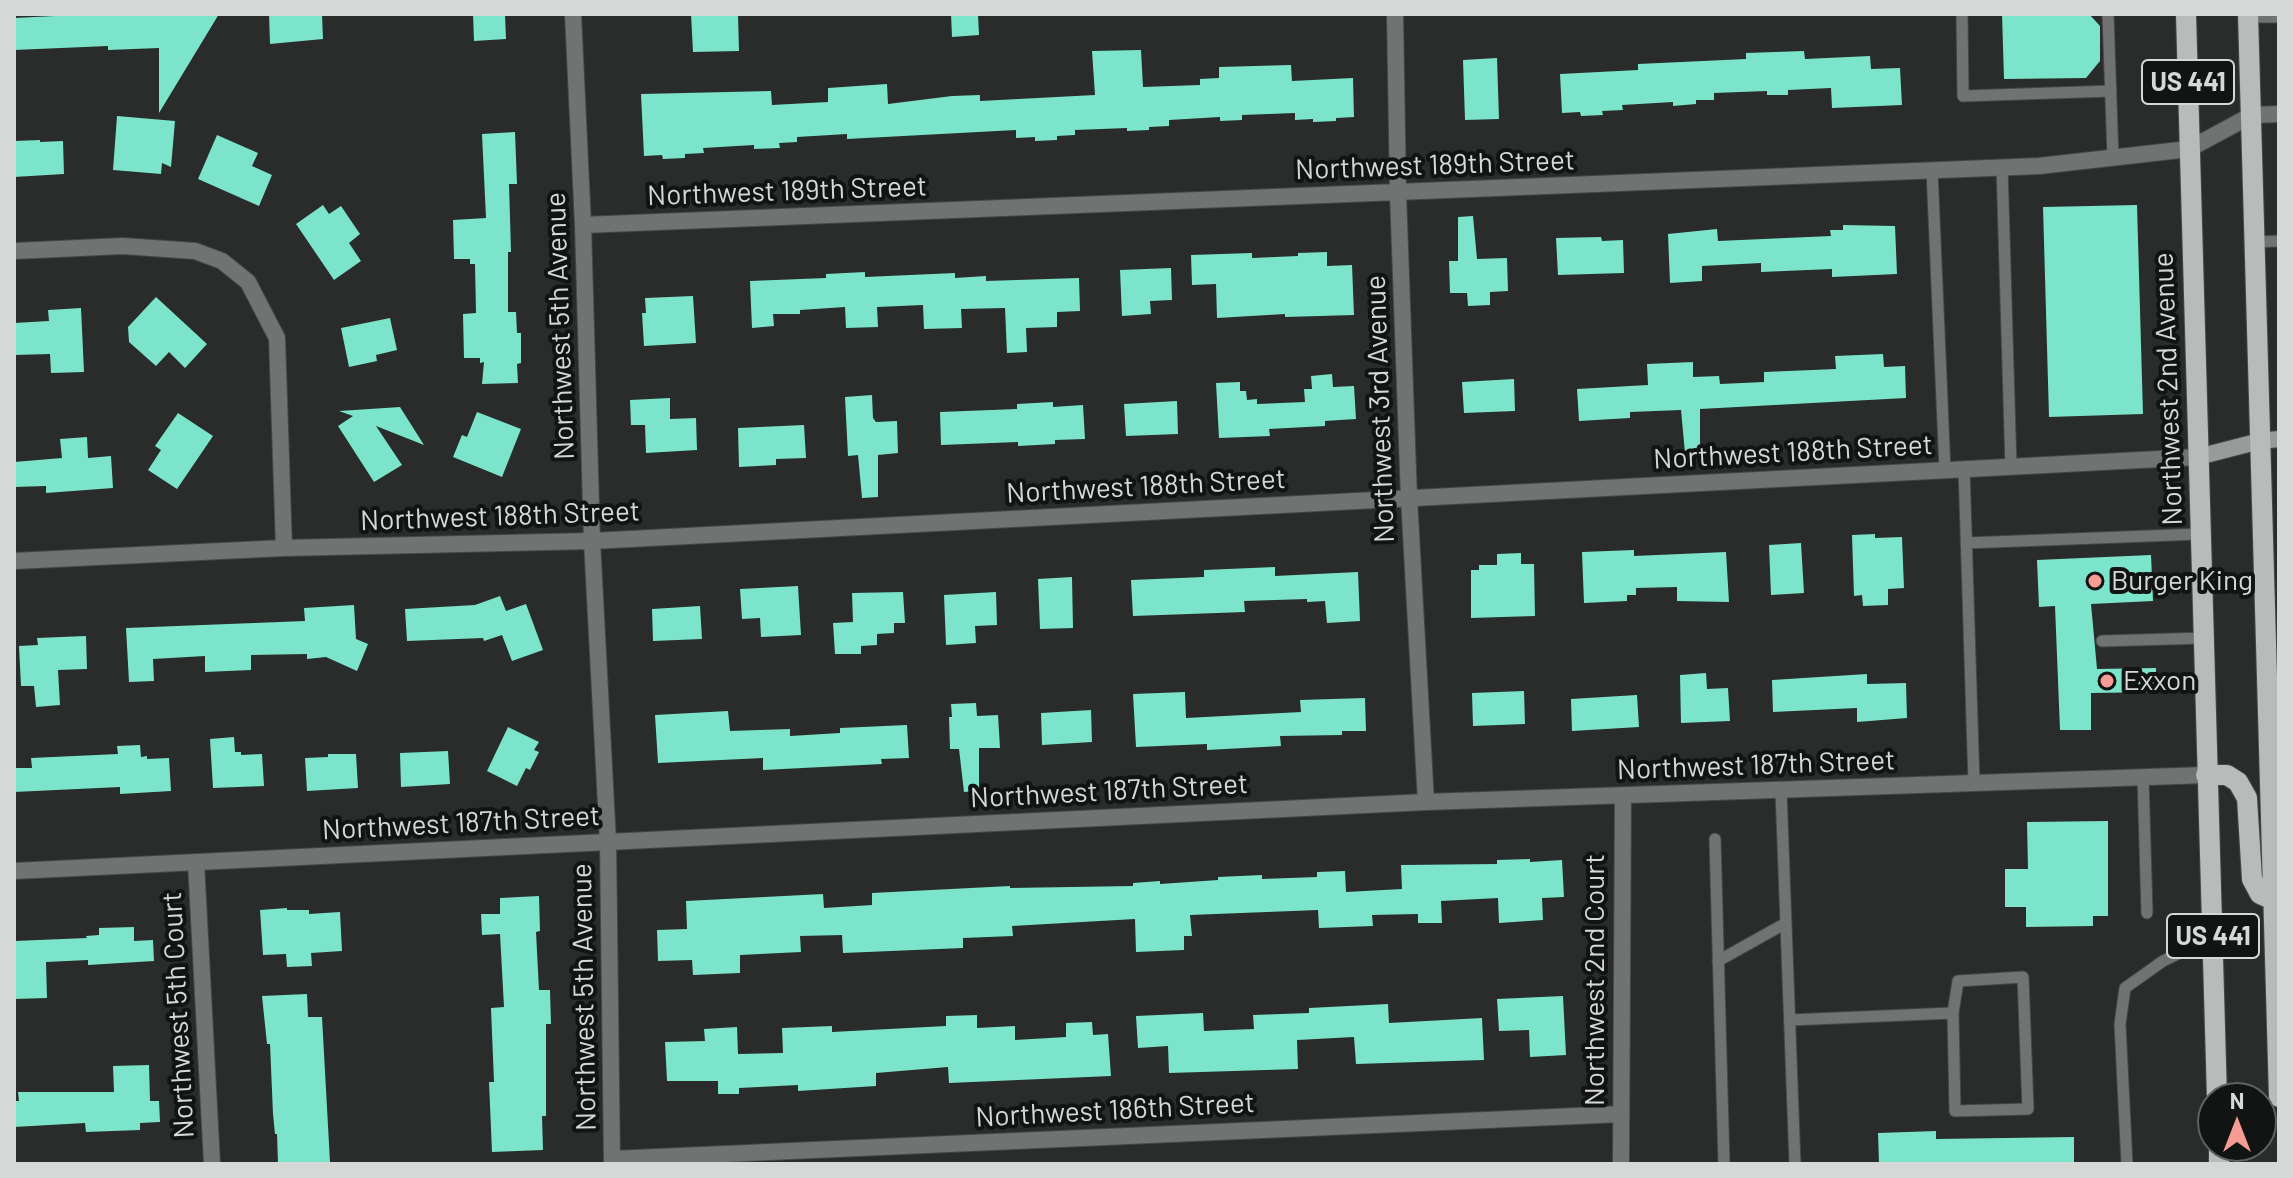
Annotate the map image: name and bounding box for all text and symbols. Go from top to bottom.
road number: US 441 [2142,60,2234,104]
street label: Northwest 189th Street [1295,143,1575,187]
street label: Northwest 189th Street [647,169,927,213]
street label: Northwest 5th Avenue [539,192,581,460]
street label: Northwest 2nd Avenue [2146,252,2190,526]
street label: Northwest 3rd Avenue [1359,275,1401,543]
street label: Northwest 188th Street [1652,428,1934,476]
street label: Northwest 188th Street [1005,462,1287,510]
street label: Northwest 188th Street [360,494,640,538]
place label: Burger King [2111,564,2253,598]
marker: Burger King [2086,572,2104,590]
place label: Exxon [2123,664,2196,698]
marker: Exxon [2098,672,2116,690]
street label: Northwest 187th Street [1616,743,1896,787]
street label: Northwest 187th Street [969,767,1249,815]
street label: Northwest 187th Street [321,799,601,847]
street label: Northwest 2nd Court [1578,854,1612,1106]
street label: Northwest 5th Avenue [565,863,603,1131]
street label: Northwest 5th Court [155,891,201,1139]
road number: US 441 [2167,914,2259,958]
north arrow [2197,1082,2277,1162]
street label: Northwest 186th Street [975,1086,1255,1134]
text: N [2230,1087,2244,1113]

